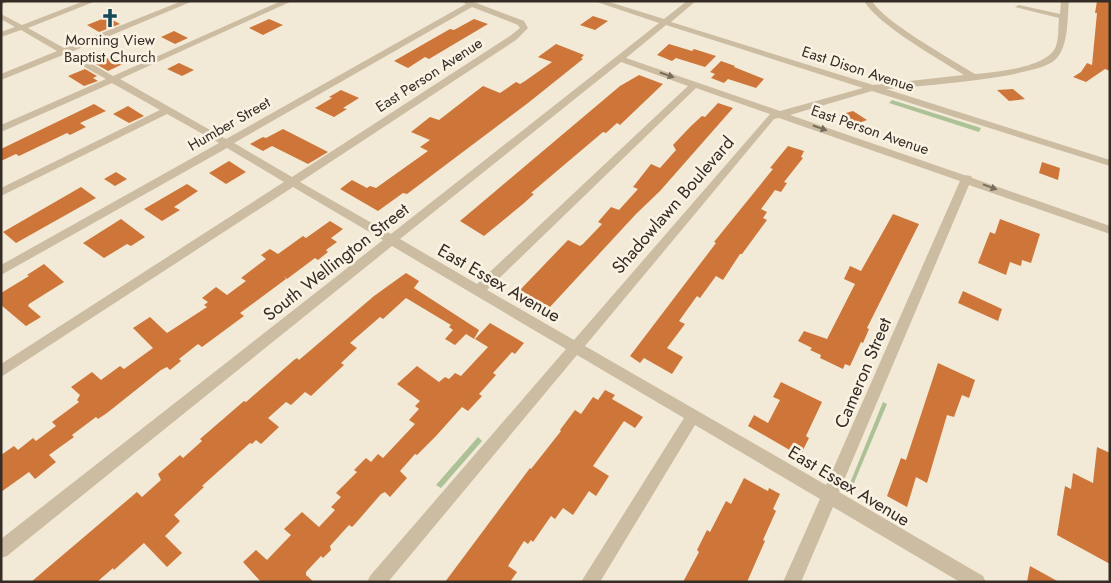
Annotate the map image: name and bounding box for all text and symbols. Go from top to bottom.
church icon: Morning View Baptist Church [99,7,121,29]
place label: Morning View Baptist Church [64,29,156,68]
street label: East Person Avenue [371,32,487,118]
street label: East Dison Avenue [799,40,917,98]
one-way arrow [659,72,674,79]
street label: Humber Street [184,91,275,157]
street label: East Person Avenue [808,99,932,161]
one-way arrow [813,124,828,132]
street label: Shadowlawn Boulevard [606,130,740,280]
one-way arrow [983,183,998,191]
street label: South Wellington Street [258,196,415,327]
street label: East Essex Avenue [433,237,565,329]
street label: Cameron Street [828,313,898,432]
street label: East Essex Avenue [783,439,915,533]

